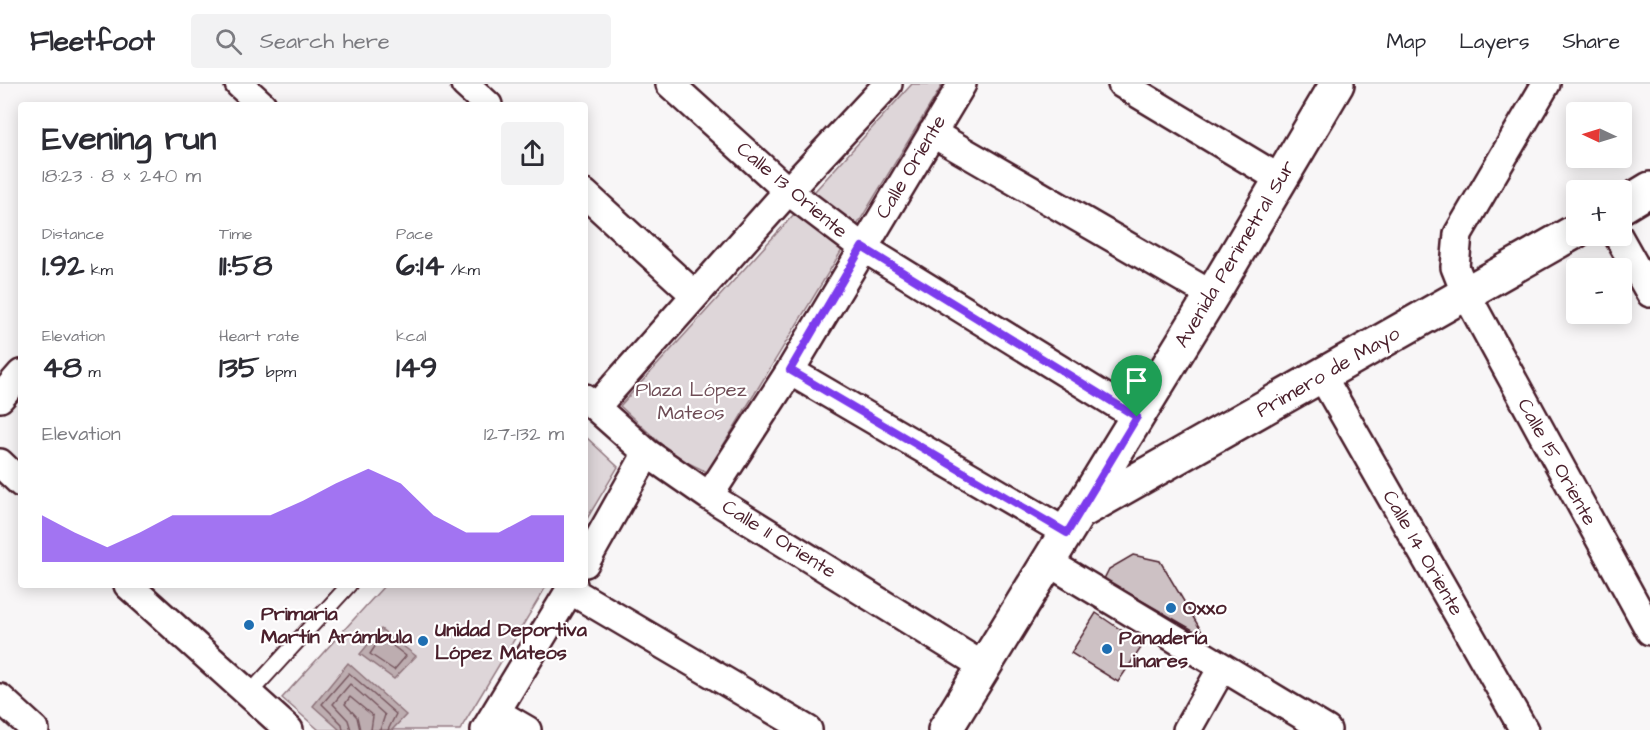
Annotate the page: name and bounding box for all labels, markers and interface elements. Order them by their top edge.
search box [191,14,611,68]
text: Fleetfoot [30,22,155,61]
icon: search [212,25,245,58]
text: Search here [260,26,390,57]
text: Map [1386,27,1426,56]
text: Layers [1459,27,1529,56]
text: Share [1562,27,1620,56]
north arrow [1566,102,1632,168]
map controls [1566,102,1632,324]
street label: Calle Oriente [869,110,953,224]
text: Evening run [42,116,216,162]
button: share [501,122,564,185]
street label: Calle 13 Oriente [730,135,854,245]
street label: Avenida Perimetral Sur [1168,155,1302,353]
text: 18:23 · 8 × 240 m [42,162,201,190]
button: + [1566,180,1632,246]
text: Distance [42,223,104,245]
text: Time [219,223,253,245]
text: Pace [396,223,433,245]
text: 1.92 [42,245,84,287]
text: 11:58 [219,245,272,287]
text: 6:14 [396,245,444,287]
button: − [1566,258,1632,324]
text: km [84,259,113,281]
text: /km [444,259,480,281]
street label: Primero de Mayo [1251,319,1405,425]
text: Elevation [42,325,105,347]
text: Heart rate [219,325,299,347]
text: kcal [396,325,427,347]
text: 48 [42,347,82,389]
text: 135 [219,347,259,389]
text: 149 [396,347,437,389]
pin [1111,355,1162,417]
text: m [82,361,101,383]
text: bpm [259,361,296,383]
icon: arrive [1120,364,1153,397]
park label: Plaza López Mateos [635,376,747,427]
street label: Calle 15 Oriente [1510,393,1604,531]
text: Elevation [42,420,121,448]
text: 127–132 m [484,420,564,448]
street label: Calle 14 Oriente [1376,485,1470,621]
street label: Calle 11 Oriente [717,493,842,585]
place label: Oxxo [1183,594,1227,622]
place label: Primaria Martín Arámbula [261,600,413,651]
marker: Oxxo [1164,601,1178,615]
place label: Unidad Deportiva López Mateos [435,616,588,667]
marker: Primaria Martín Arámbula [242,618,256,632]
place label: Panadería Linares [1119,624,1208,675]
marker: Unidad Deportiva López Mateos [416,634,430,648]
marker: Panadería Linares [1100,642,1114,656]

